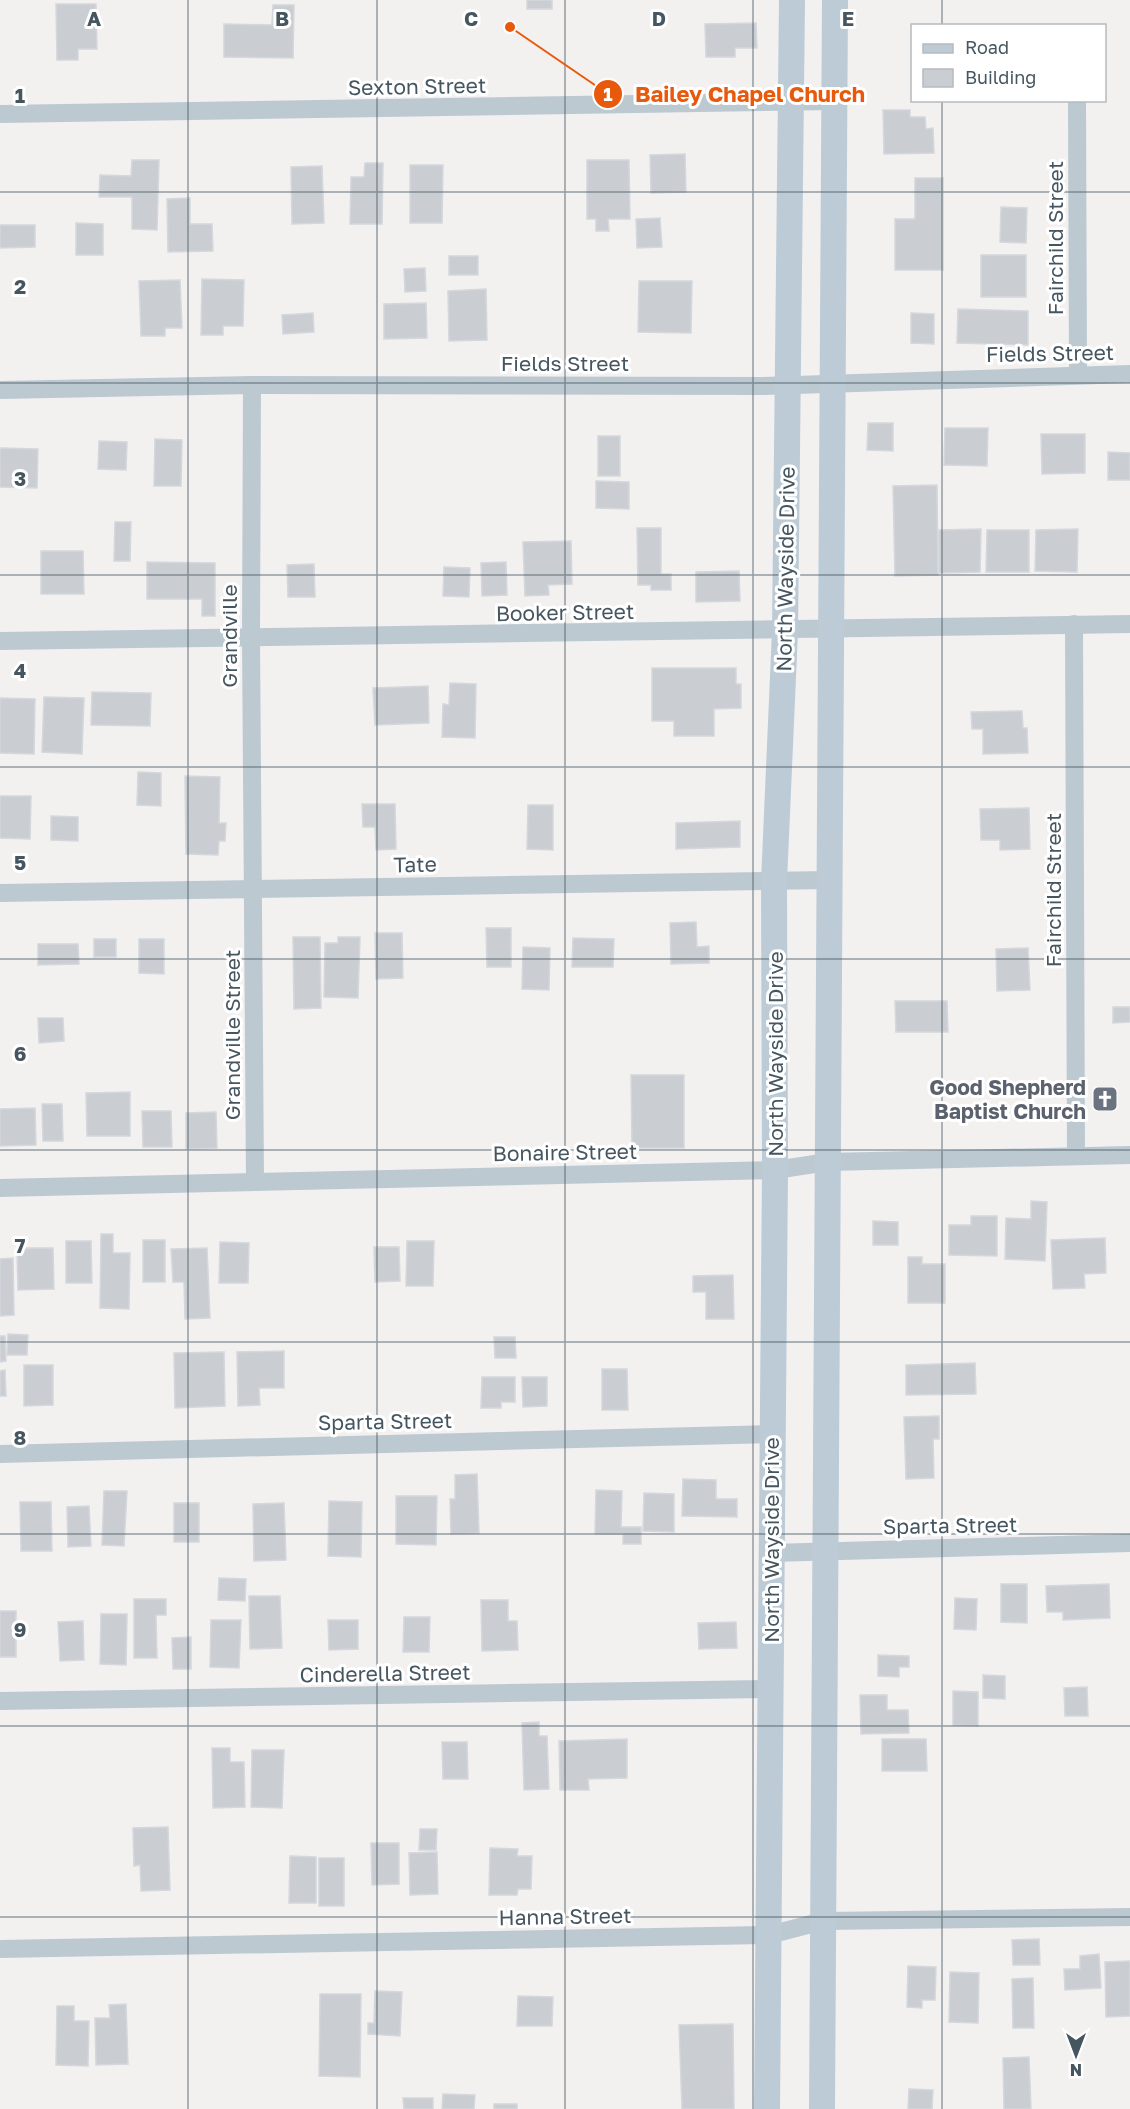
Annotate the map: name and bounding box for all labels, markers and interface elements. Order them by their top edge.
text: A [87,6,101,30]
text: B [275,6,289,30]
text: C [464,6,478,30]
text: D [652,6,666,30]
text: E [842,6,854,30]
legend [911,24,1106,102]
text: Road [965,36,1009,58]
text: Building [965,66,1036,88]
street label: Sexton Street [348,72,486,100]
callout: Bailey Chapel Church [593,74,878,114]
text: Bailey Chapel Church [635,80,865,107]
text: 1 [15,83,25,107]
text: 1 [603,83,613,105]
street label: Fairchild Street [1042,161,1068,315]
text: 2 [14,274,26,298]
street label: Fields Street [986,339,1114,367]
street label: Fields Street [501,350,629,376]
text: 3 [14,466,26,490]
street label: North Wayside Drive [770,466,800,672]
street label: Grandville [216,584,242,688]
street label: Booker Street [496,598,634,626]
text: 4 [14,658,26,682]
street label: Fairchild Street [1040,813,1066,967]
text: 5 [14,850,26,874]
street label: Tate [393,851,437,877]
street label: Grandville Street [219,950,245,1120]
street label: North Wayside Drive [762,951,788,1157]
text: 6 [14,1041,26,1065]
place label: Good Shepherd Baptist Church [929,1074,1086,1124]
church icon: Good Shepherd Baptist Church [1090,1084,1120,1114]
street label: Bonaire Street [492,1138,638,1166]
text: 7 [15,1233,26,1257]
street label: Sparta Street [318,1407,452,1435]
text: 8 [14,1425,26,1449]
street label: North Wayside Drive [758,1437,784,1643]
street label: Sparta Street [883,1511,1017,1539]
text: 9 [14,1617,26,1641]
street label: Cinderella Street [299,1659,471,1687]
street label: Hanna Street [498,1902,632,1930]
north arrow [1046,2025,1106,2085]
text: N [1070,2060,1082,2080]

